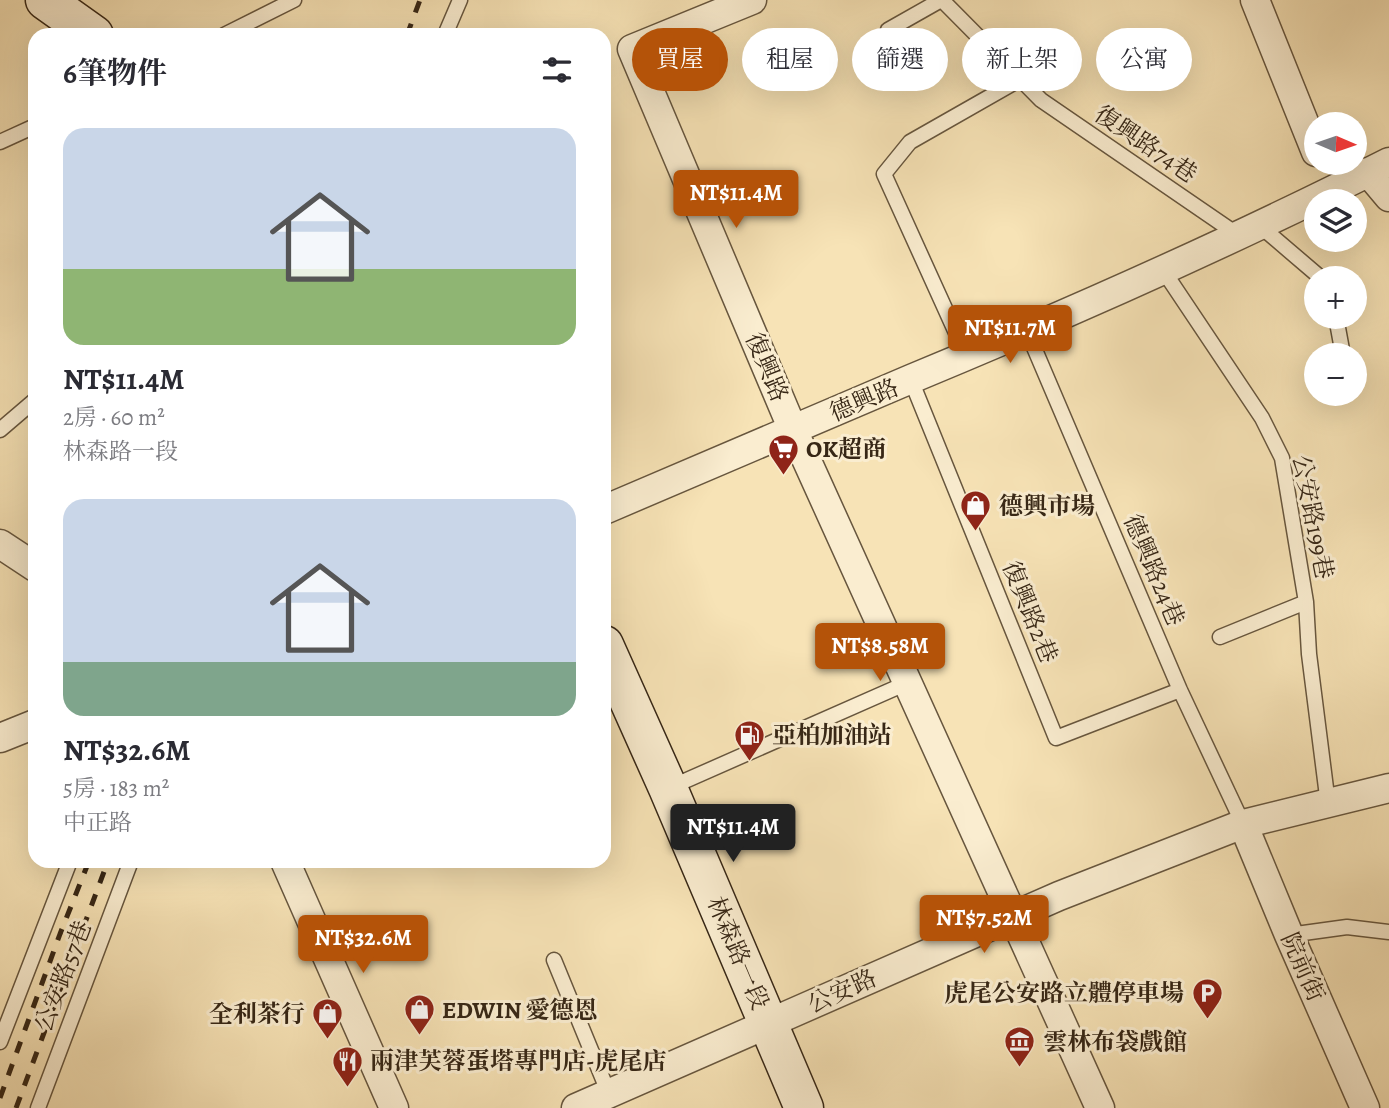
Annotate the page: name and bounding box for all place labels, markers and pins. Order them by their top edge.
pin: NT$11.4M [664,170,808,230]
pin: NT$11.7M [938,306,1082,365]
supermarket icon: OK超商 [766,432,800,476]
place label: OK超商 [806,433,886,465]
shop icon: 德興市場 [959,489,993,533]
place label: 德興市場 [999,490,1095,522]
pin: NT$8.58M [808,624,952,683]
fuel station icon: 亞柏加油站 [732,718,766,762]
place label: 亞柏加油站 [772,719,892,751]
pin: NT$11.4M [661,804,805,864]
pin: NT$7.52M [912,895,1056,955]
pin: NT$32.6M [291,916,435,975]
parking icon: 虎尾公安路立體停車場 [1190,976,1224,1020]
place label: 虎尾公安路立體停車場 [944,977,1184,1009]
shop icon: EDWIN 愛德恩 [402,993,436,1037]
place label: EDWIN 愛德恩 [442,994,598,1026]
shop icon: 全利茶行 [311,997,345,1041]
place label: 全利茶行 [209,998,305,1030]
museum icon: 雲林布袋戲館 [1003,1025,1037,1069]
place label: 雲林布袋戲館 [1043,1026,1187,1058]
restaurant icon: 兩津芙蓉蛋塔專門店-虎尾店 [330,1044,364,1088]
place label: 兩津芙蓉蛋塔專門店-虎尾店 [370,1045,667,1077]

